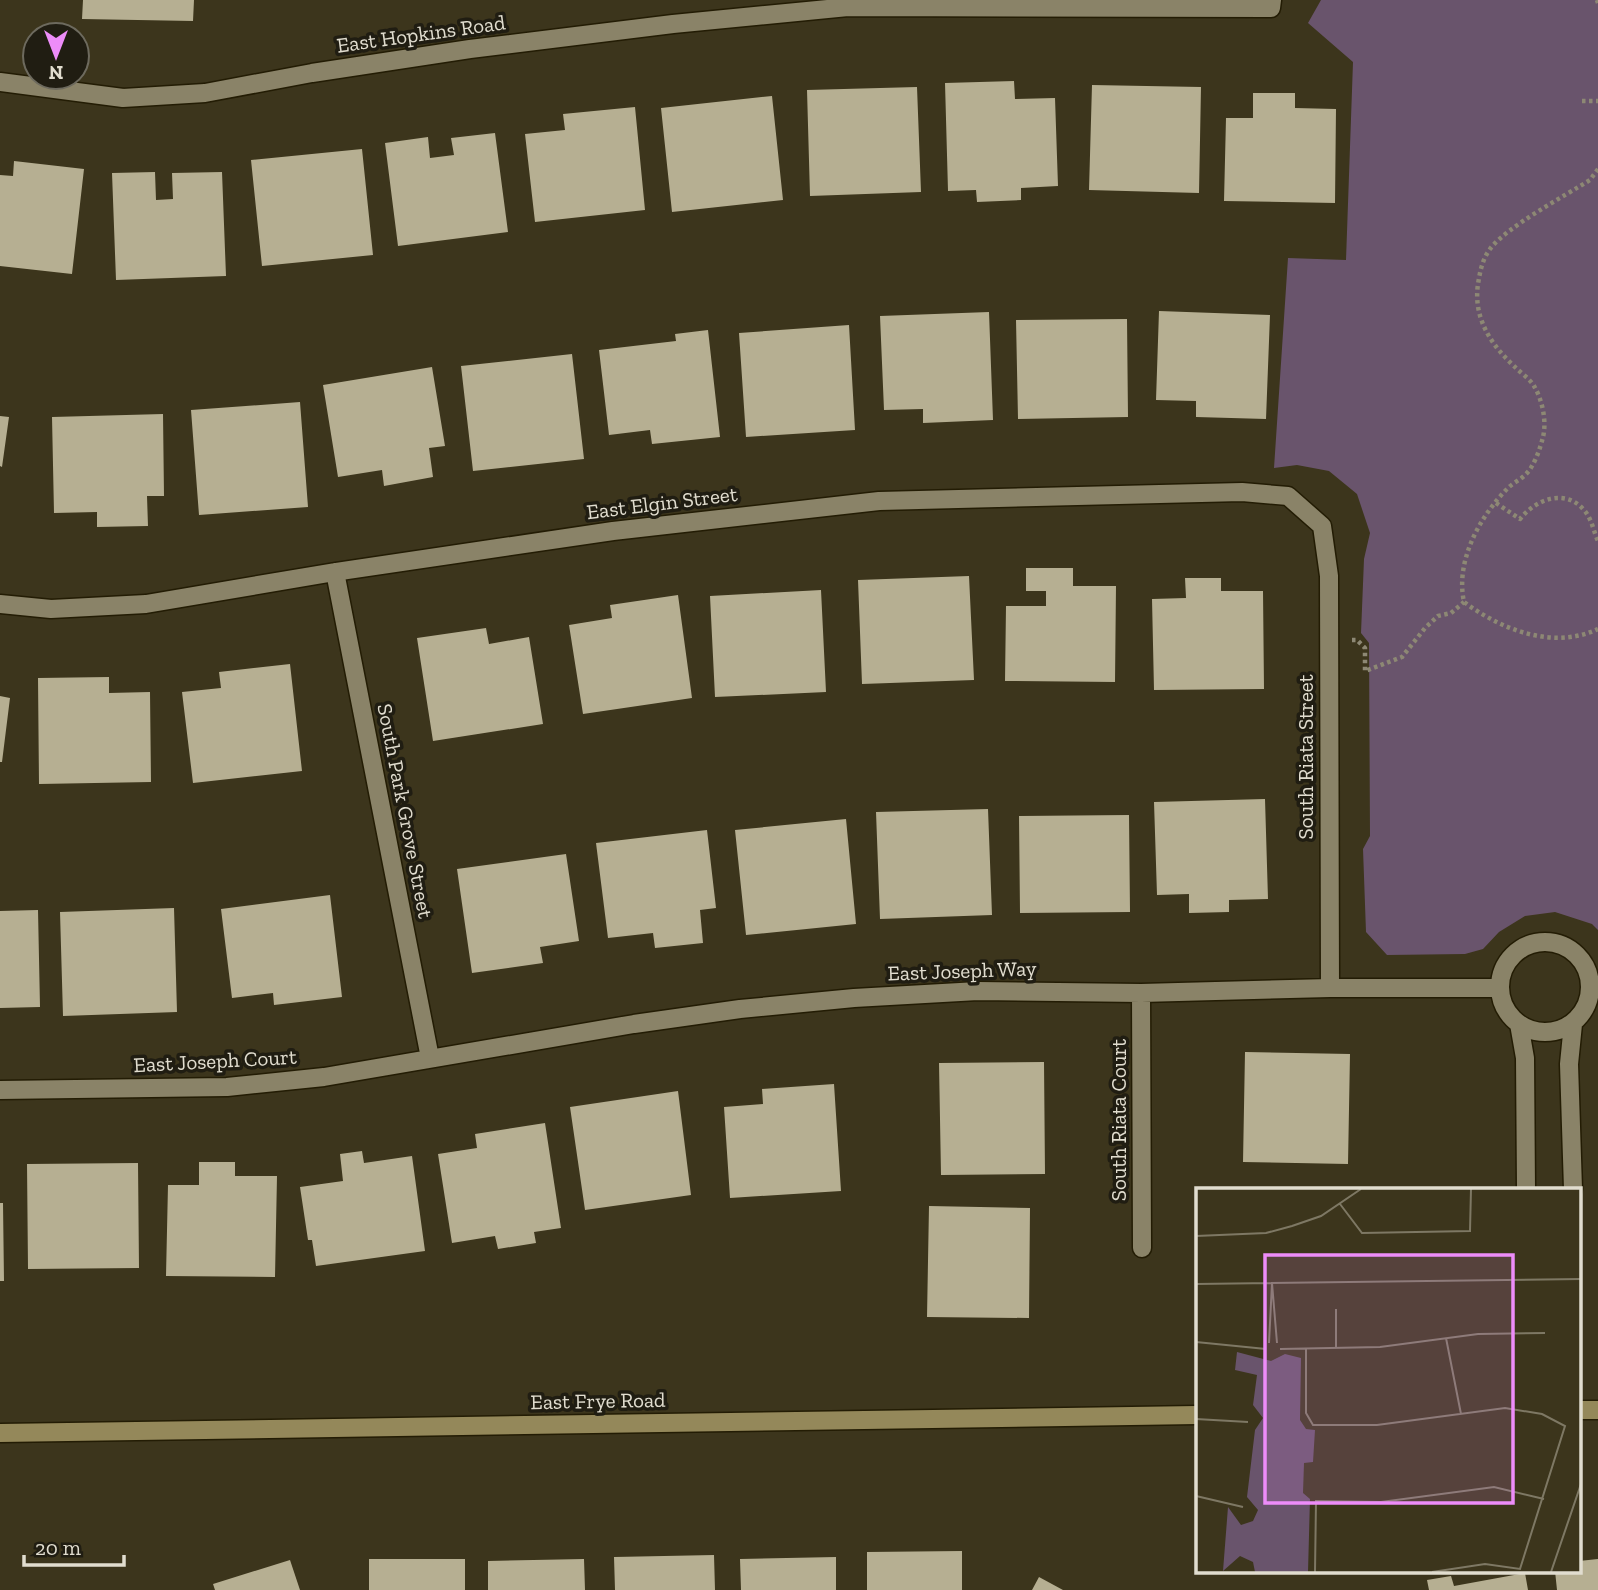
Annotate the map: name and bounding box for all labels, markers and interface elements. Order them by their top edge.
street label: East Hopkins Road [335,9,507,58]
north arrow [21,21,91,91]
text: N [49,61,63,84]
street label: East Elgin Street [585,481,739,524]
street label: South Riata Street [1293,674,1318,839]
street label: South Park Grove Street [372,701,439,921]
street label: East Joseph Way [887,955,1037,986]
street label: South Riata Court [1106,1039,1131,1201]
street label: East Joseph Court [133,1044,297,1077]
inset map [1196,1188,1580,1572]
street label: East Frye Road [530,1387,666,1414]
scale bar [24,1524,124,1568]
text: 20 m [35,1535,81,1560]

